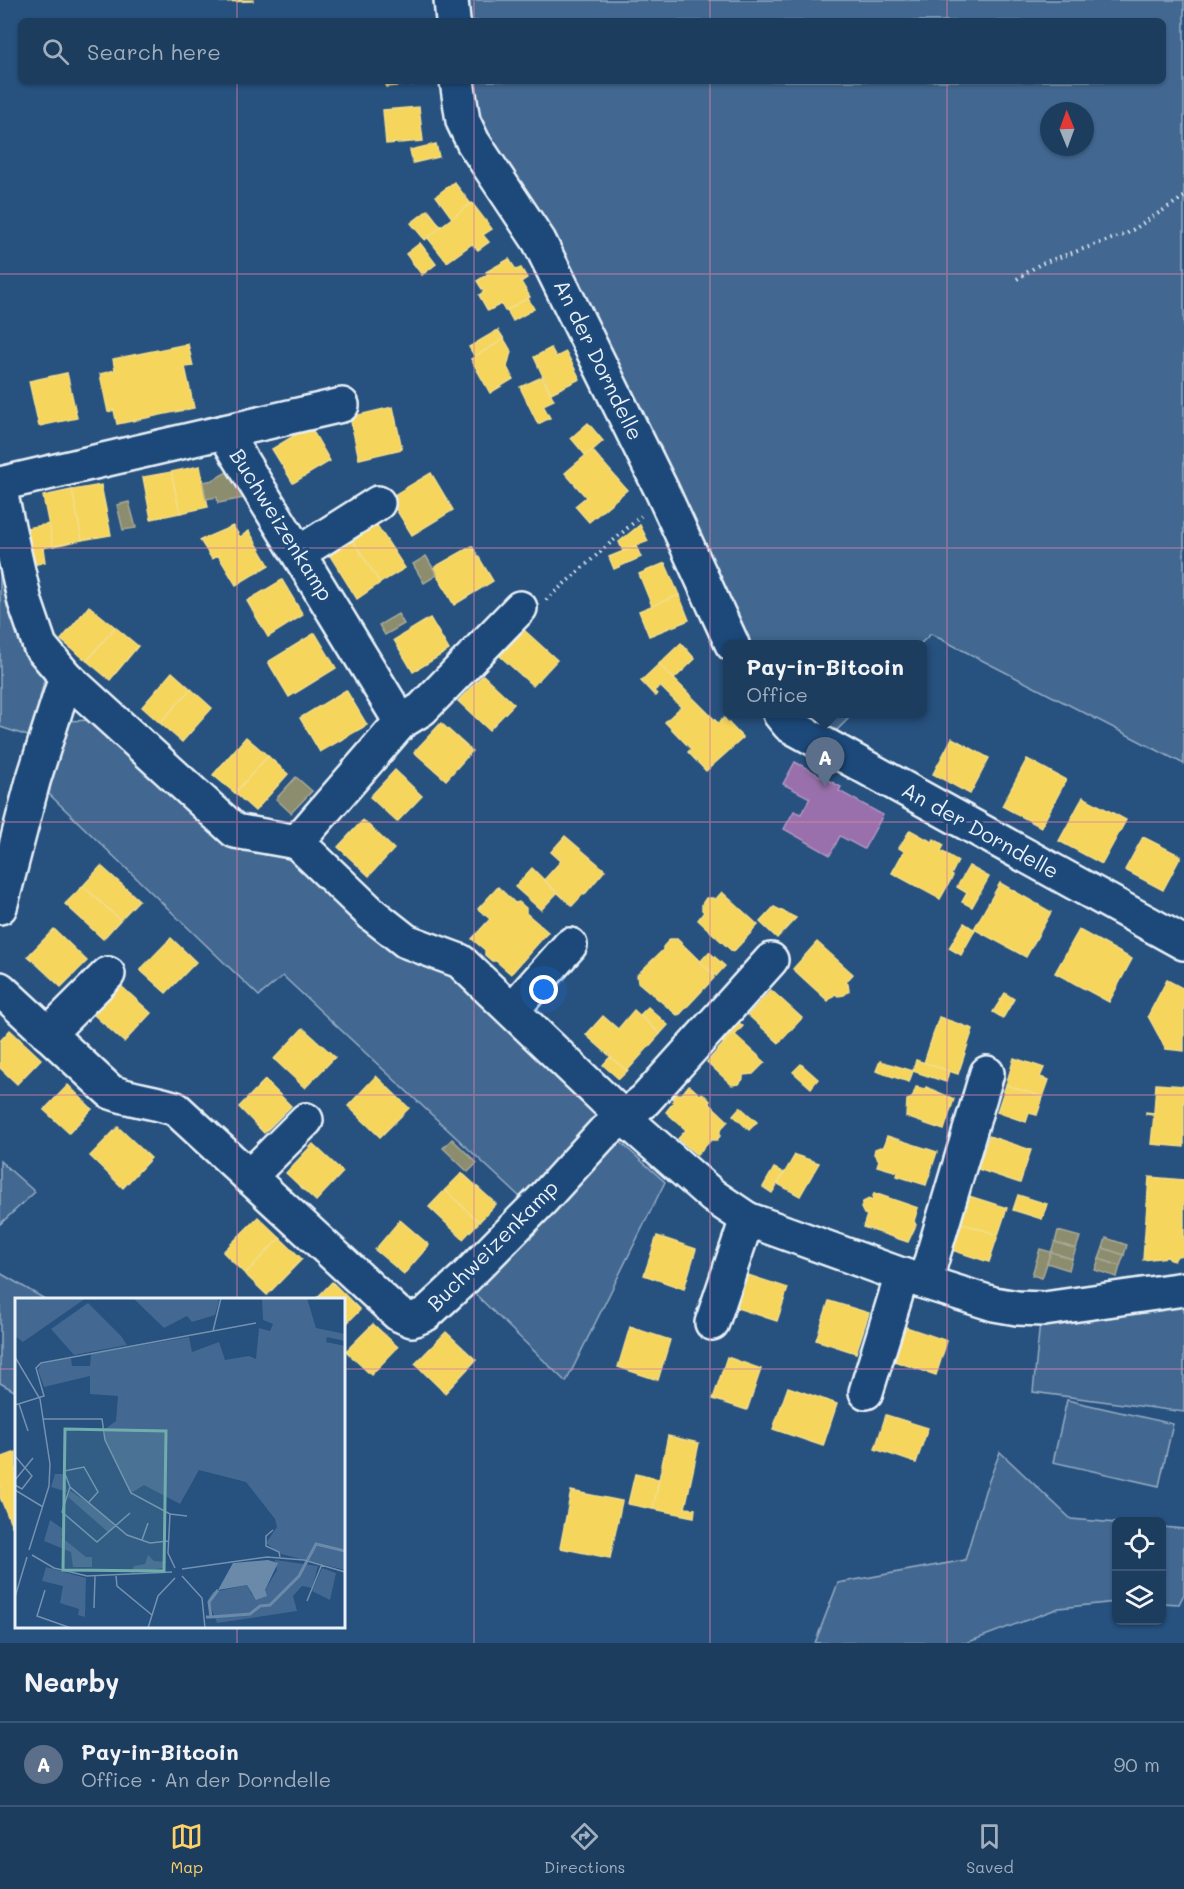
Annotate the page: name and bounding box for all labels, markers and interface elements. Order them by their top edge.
search box [18,18,1166,84]
icon: search [39,35,72,68]
text: Search here [87,37,221,66]
north arrow [1040,102,1094,156]
street label: An der Dorndelle [549,275,650,444]
street label: Buchweizenkamp [225,443,340,605]
popup [723,640,927,718]
text: Pay-in-Bitcoin [746,652,904,681]
text: Office [746,681,808,707]
pin: A [806,738,844,787]
street label: An der Dorndelle [897,775,1064,884]
your location [529,975,558,1004]
street label: Buchweizenkamp [421,1174,563,1316]
inset map [15,1298,345,1628]
map controls [1112,1517,1166,1625]
button: locate [1112,1517,1166,1571]
button: layers [1112,1571,1166,1625]
text: Nearby [24,1665,119,1699]
text: Pay-in-Bitcoin [81,1737,239,1766]
text: A [37,1751,50,1777]
text: 90 m [1114,1751,1160,1777]
text: Office · An der Dorndelle [81,1766,331,1792]
tab: Map [170,1820,203,1877]
tab: Directions [544,1820,625,1877]
tab: Saved [966,1820,1014,1877]

